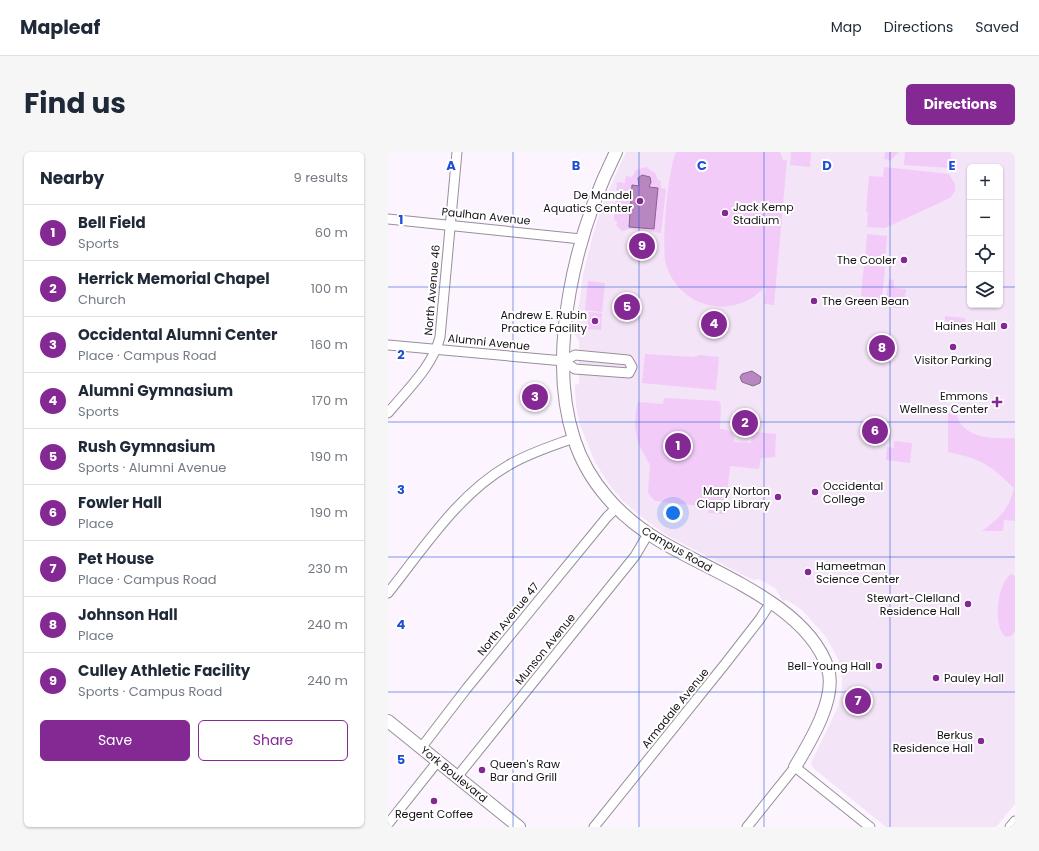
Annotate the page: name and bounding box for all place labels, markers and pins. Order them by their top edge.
place label: De Mandel Aquatics Center [543,187,632,216]
marker: De Mandel Aquatics Center [635,196,645,206]
place label: Jack Kemp Stadium [733,199,794,228]
marker: Jack Kemp Stadium [720,208,730,218]
pin: 9 [629,231,655,261]
place label: The Cooler [837,252,896,268]
marker: The Cooler [899,255,909,265]
pin: 5 [614,292,640,322]
place label: The Green Bean [822,293,909,309]
marker: The Green Bean [809,296,819,306]
place label: Andrew E. Rubin Practice Facility [500,307,588,336]
pin: 4 [701,309,727,339]
marker: Andrew E. Rubin Practice Facility [590,316,600,326]
place label: Haines Hall [935,318,996,334]
marker: Haines Hall [999,321,1009,331]
pin: 8 [869,333,895,363]
marker: Visitor Parking [948,342,958,352]
place label: Visitor Parking [914,352,992,368]
pin: 3 [522,382,548,412]
place label: Emmons Wellness Center [899,388,988,417]
marker: Emmons Wellness Center [991,396,1003,408]
pin: 2 [732,408,758,438]
pin: 6 [862,416,888,446]
pin: 1 [665,431,691,461]
place label: Occidental College [823,478,883,507]
place label: Mary Norton Clapp Library [697,483,771,512]
marker: Occidental College [810,487,820,497]
marker: Mary Norton Clapp Library [773,492,783,502]
place label: Hameetman Science Center [816,558,899,587]
marker: Hameetman Science Center [803,567,813,577]
place label: Stewart-Clelland Residence Hall [867,590,960,619]
marker: Stewart-Clelland Residence Hall [963,599,973,609]
place label: Bell-Young Hall [788,658,871,674]
marker: Bell-Young Hall [874,661,884,671]
place label: Pauley Hall [944,670,1004,686]
marker: Pauley Hall [931,673,941,683]
pin: 7 [845,686,871,716]
place label: Berkus Residence Hall [893,727,973,756]
marker: Berkus Residence Hall [976,736,986,746]
place label: Queen's Raw Bar and Grill [490,756,560,785]
marker: Queen's Raw Bar and Grill [477,765,487,775]
marker: Regent Coffee [429,796,439,806]
place label: Regent Coffee [395,806,473,822]

